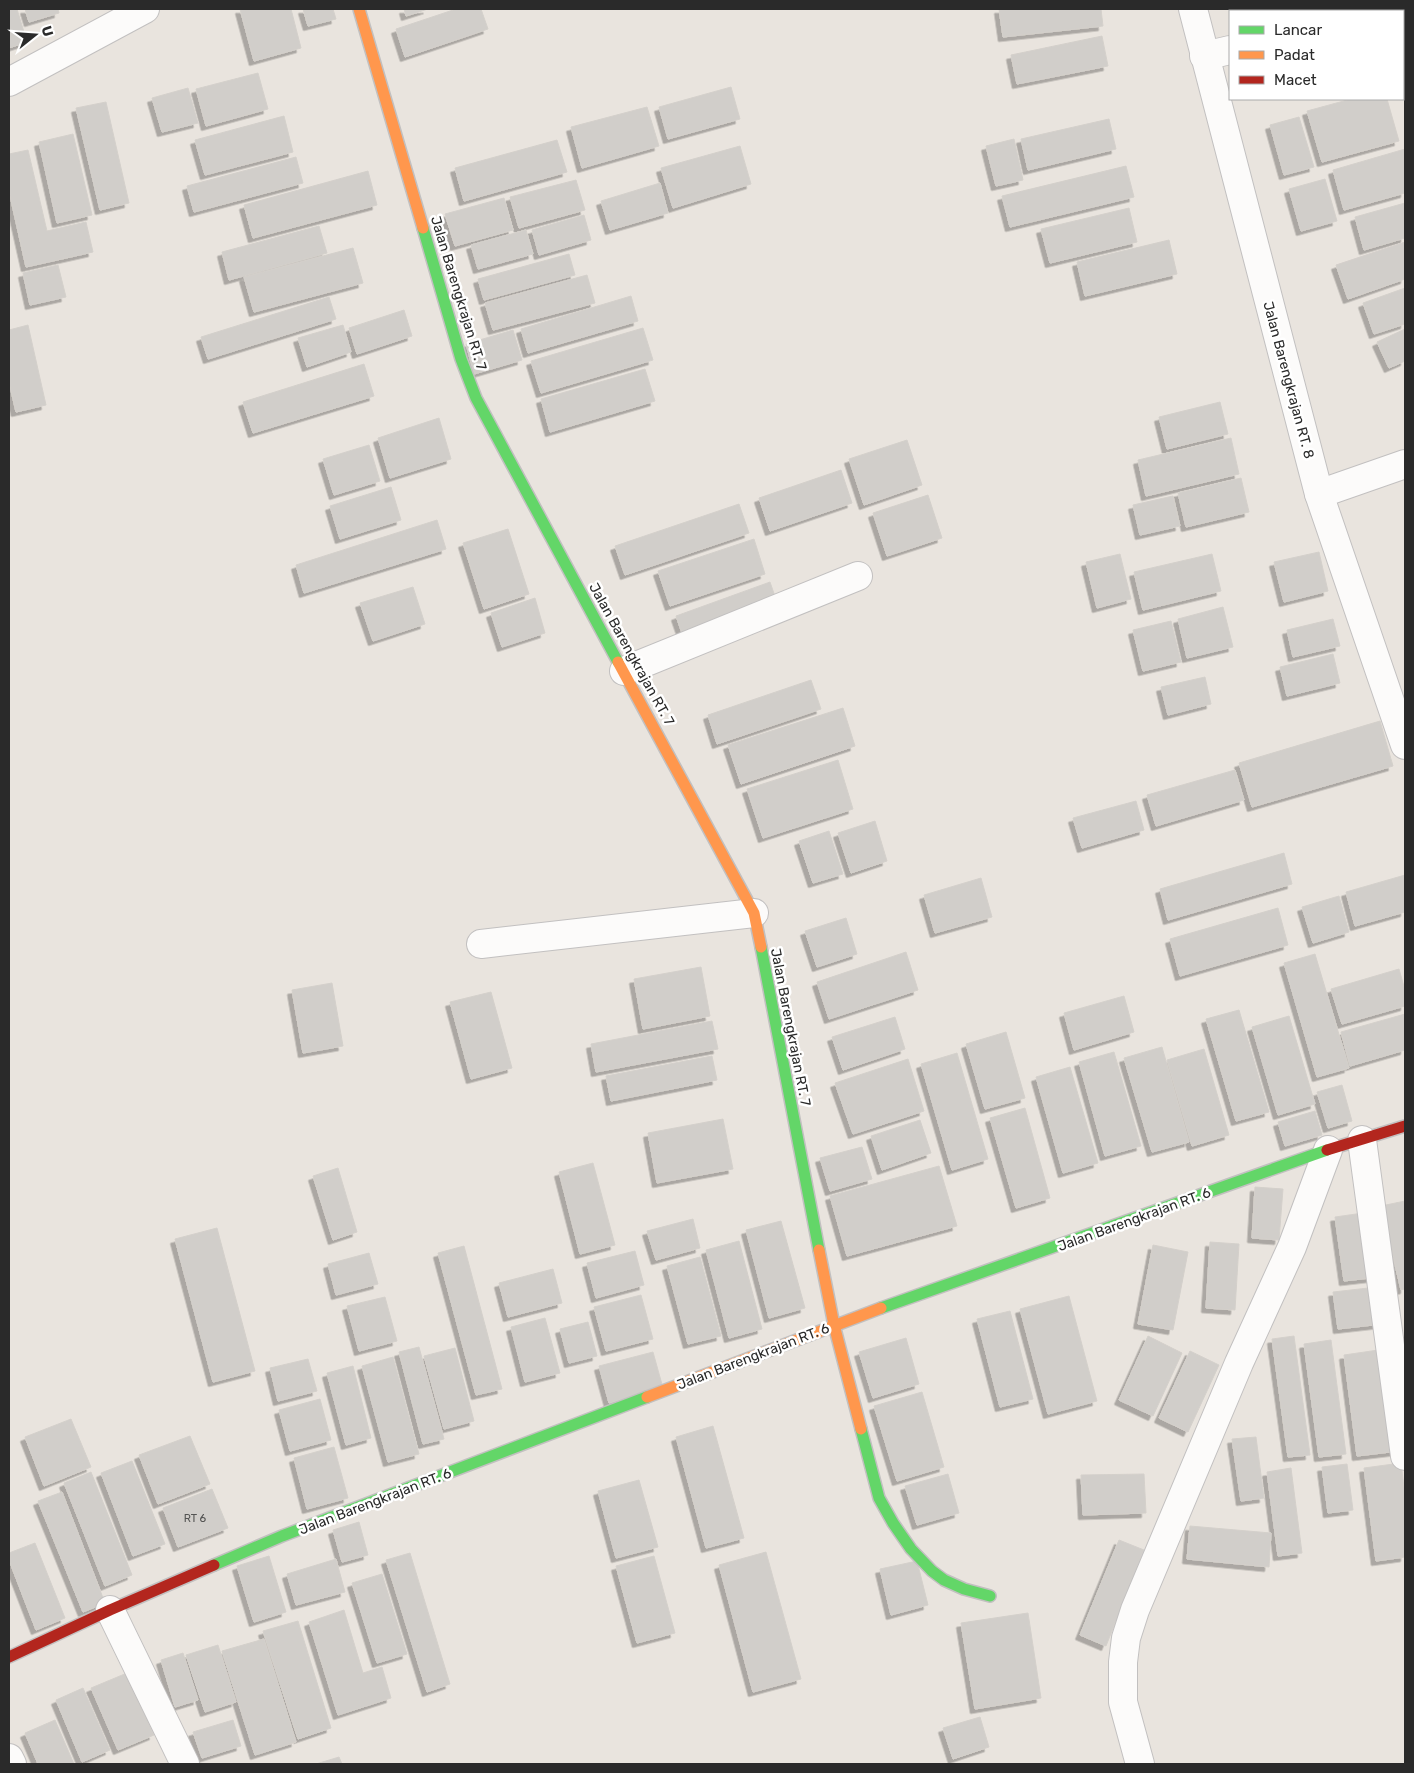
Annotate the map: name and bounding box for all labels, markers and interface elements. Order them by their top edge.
north arrow [10,10,60,60]
legend [1229,10,1404,100]
text: Lancar [1274,21,1322,39]
text: U [37,24,57,39]
text: Padat [1274,46,1315,64]
text: Macet [1274,71,1317,89]
street label: Jalan Barengkrajan RT. 7 [427,214,490,372]
street label: Jalan Barengkrajan RT. 8 [1259,300,1318,461]
street label: Jalan Barengkrajan RT. 7 [585,580,678,729]
street label: Jalan Barengkrajan RT. 7 [767,947,814,1107]
street label: Jalan Barengkrajan RT. 6 [1055,1184,1213,1255]
street label: Jalan Barengkrajan RT. 6 [675,1320,832,1393]
street label: Jalan Barengkrajan RT. 6 [297,1465,454,1538]
house number: RT 6 [184,1512,207,1525]

